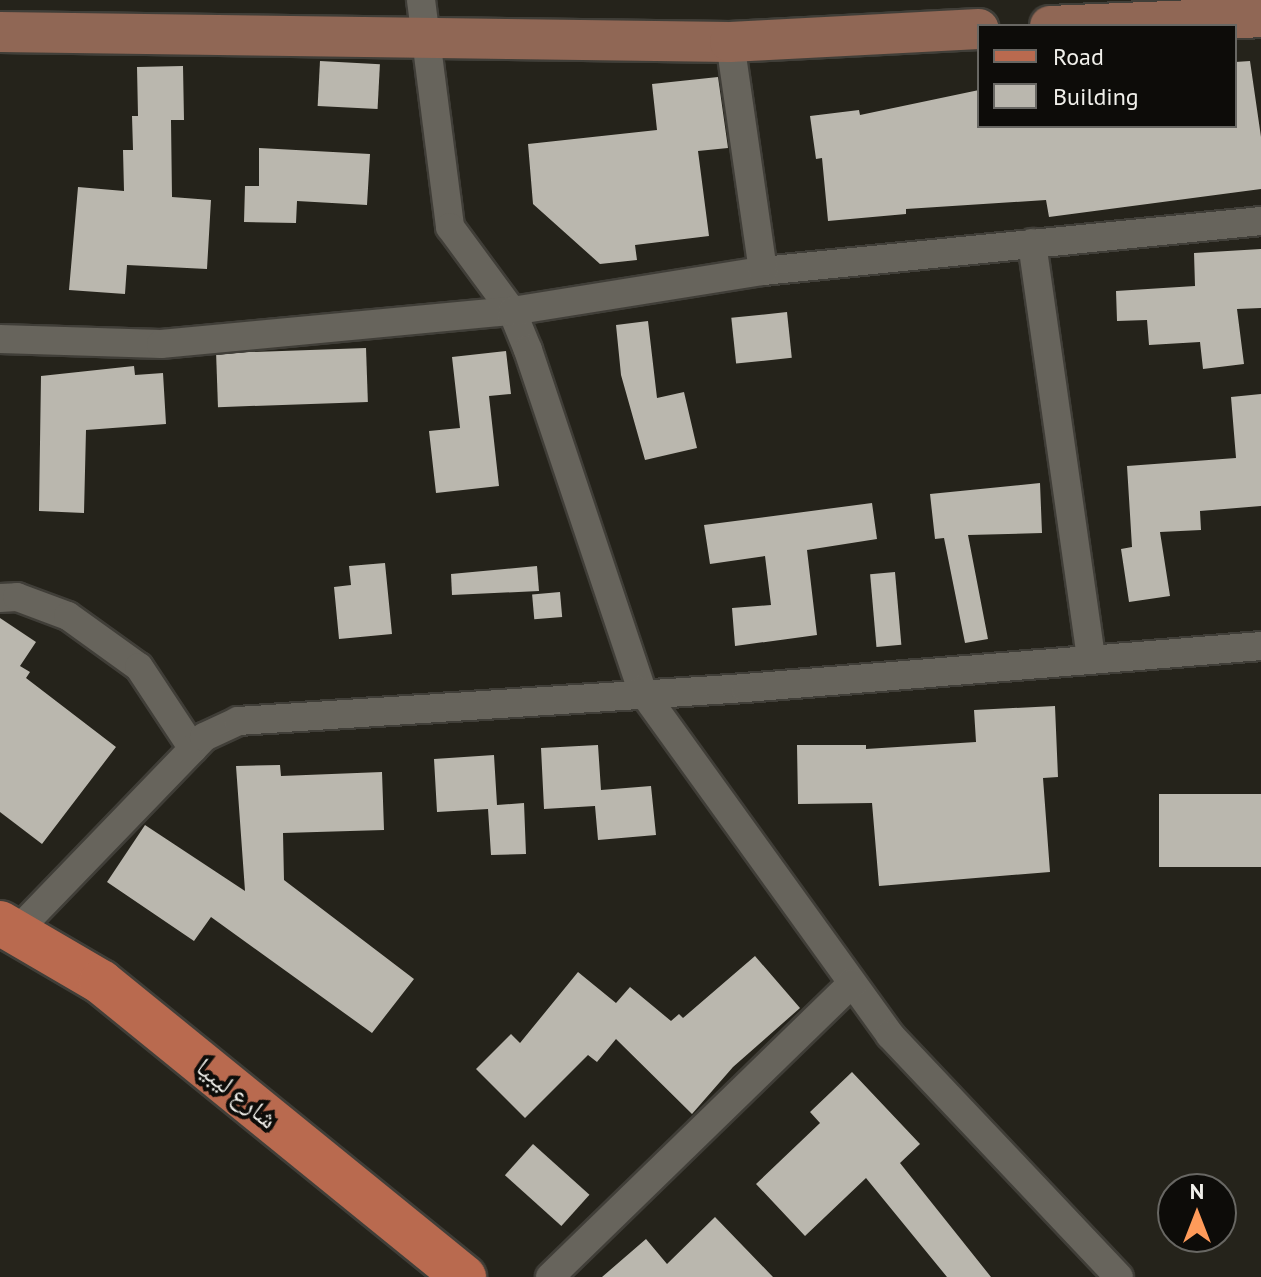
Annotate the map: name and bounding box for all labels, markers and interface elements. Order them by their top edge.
legend [977,24,1237,128]
text: Road [1053,41,1104,72]
text: Building [1053,81,1139,112]
street label: شارع ليبيا [190,1051,284,1135]
north arrow [1157,1173,1237,1253]
text: N [1190,1177,1204,1205]

